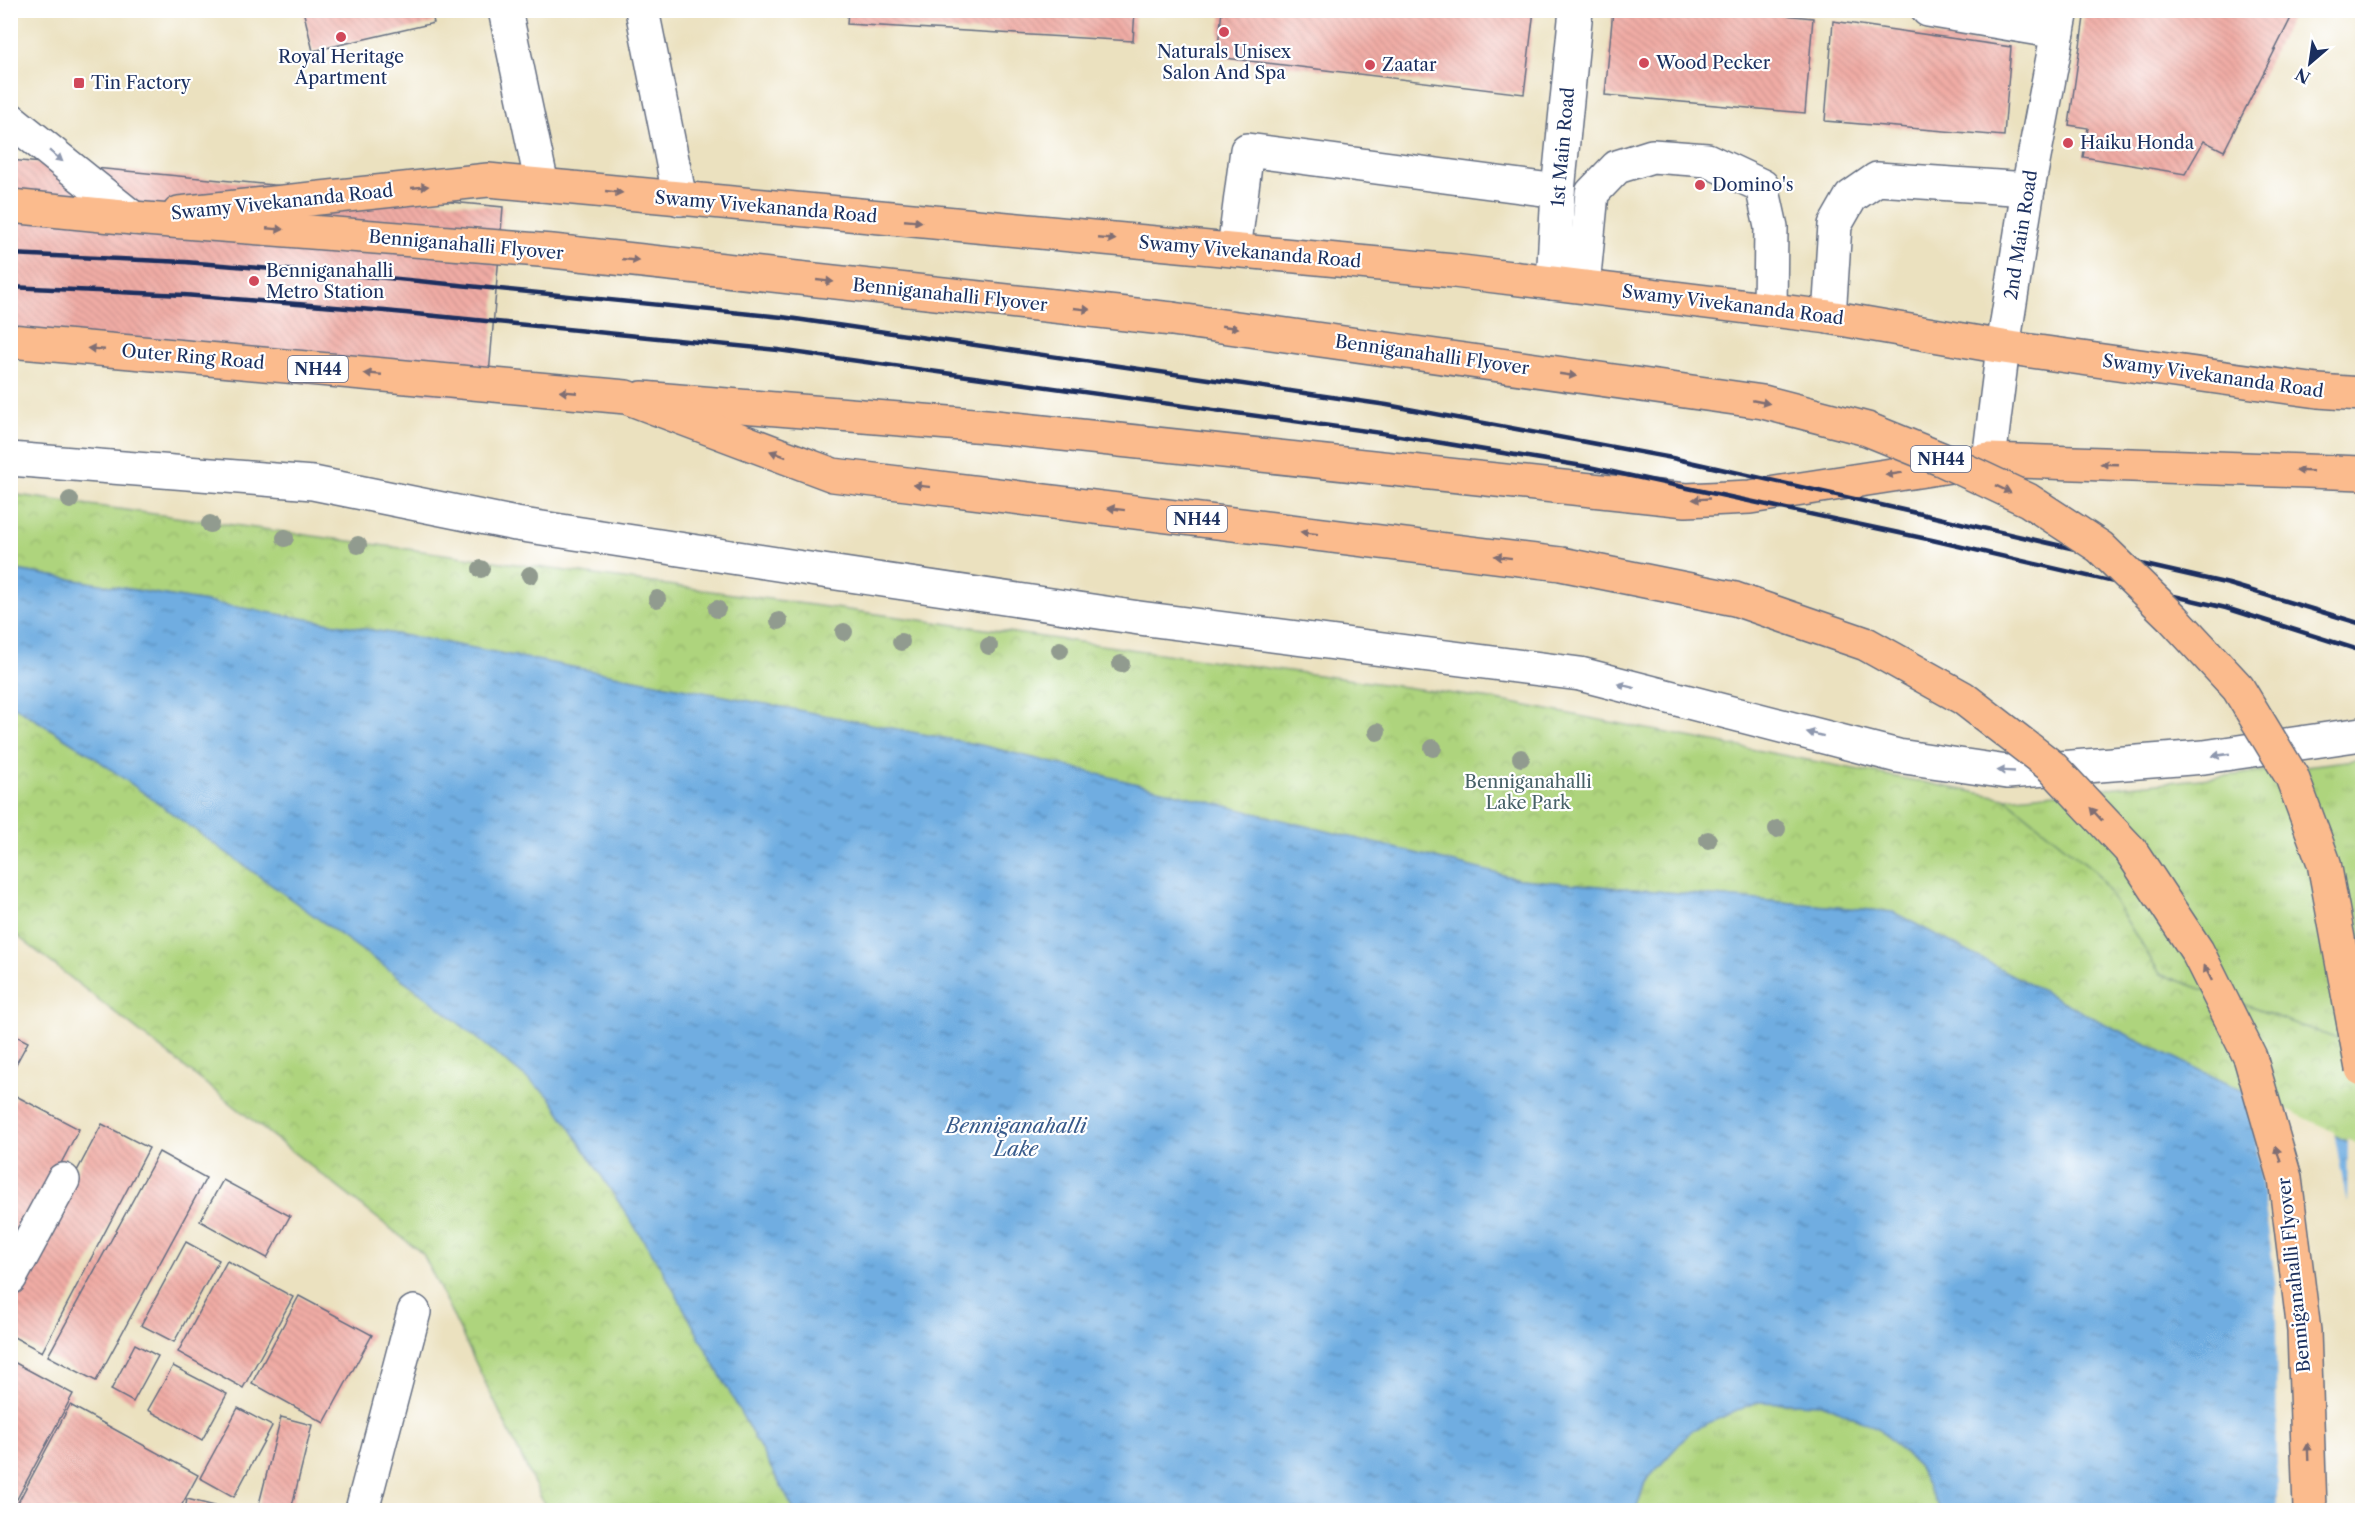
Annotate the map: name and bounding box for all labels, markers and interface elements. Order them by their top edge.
marker: Naturals Unisex Salon And Spa [1217,25,1231,39]
marker: Royal Heritage Apartment [334,30,348,44]
north arrow [2280,33,2340,93]
place label: Naturals Unisex Salon And Spa [1157,41,1292,84]
place label: Royal Heritage Apartment [278,46,404,89]
place label: Wood Pecker [1655,52,1771,74]
place label: Zaatar [1382,54,1437,76]
marker: Wood Pecker [1637,56,1651,70]
marker: Zaatar [1363,58,1377,72]
text: N [2292,64,2314,88]
place label: Tin Factory [91,72,192,94]
marker: Tin Factory [72,76,86,90]
street label: 1st Main Road [1547,86,1579,208]
place label: Haiku Honda [2080,132,2195,154]
marker: Haiku Honda [2061,136,2075,150]
one-way arrow [48,149,63,162]
street label: 2nd Main Road [2000,169,2042,301]
place label: Domino's [1712,174,1793,196]
marker: Domino's [1693,178,1707,192]
street label: Swamy Vivekananda Road [170,179,394,225]
one-way arrow [411,182,430,192]
street label: Swamy Vivekananda Road [654,186,878,228]
one-way arrow [605,187,624,197]
one-way arrow [904,216,923,226]
one-way arrow [265,225,284,234]
street label: Benniganahalli Flyover [367,226,565,265]
street label: Swamy Vivekananda Road [1138,231,1362,273]
one-way arrow [1098,234,1117,244]
one-way arrow [622,255,641,265]
place label: Benniganahalli Metro Station [266,260,394,303]
marker: Benniganahalli Metro Station [247,274,261,288]
street label: Benniganahalli Flyover [851,274,1049,316]
one-way arrow [816,276,835,286]
street label: Swamy Vivekananda Road [1621,280,1845,330]
one-way arrow [1072,304,1091,314]
one-way arrow [1220,323,1239,332]
street label: Benniganahalli Flyover [1333,330,1531,380]
street label: Outer Ring Road [121,340,265,374]
one-way arrow [86,344,105,353]
street label: Swamy Vivekananda Road [2101,350,2325,402]
road number: NH44 [288,356,348,382]
one-way arrow [364,369,383,379]
one-way arrow [1559,370,1578,379]
one-way arrow [558,387,577,397]
one-way arrow [1752,398,1771,407]
road number: NH44 [1911,446,1971,472]
one-way arrow [769,449,787,458]
one-way arrow [2100,460,2119,469]
one-way arrow [2295,467,2314,476]
one-way arrow [1885,470,1904,479]
one-way arrow [913,481,932,490]
one-way arrow [1995,484,2012,493]
one-way arrow [1692,495,1711,504]
one-way arrow [1106,505,1125,514]
road number: NH44 [1167,506,1227,532]
one-way arrow [1300,529,1319,538]
one-way arrow [1493,552,1512,562]
one-way arrow [1617,680,1635,690]
one-way arrow [1806,729,1824,738]
one-way arrow [2212,750,2231,759]
one-way arrow [1997,766,2016,775]
park label: Benniganahalli Lake Park [1464,771,1592,814]
one-way arrow [2090,808,2104,822]
one-way arrow [2203,965,2212,982]
water label: Benniganahalli Lake [944,1114,1088,1161]
one-way arrow [2273,1145,2282,1163]
street label: Benniganahalli Flyover [2273,1176,2315,1374]
one-way arrow [2304,1443,2313,1462]

